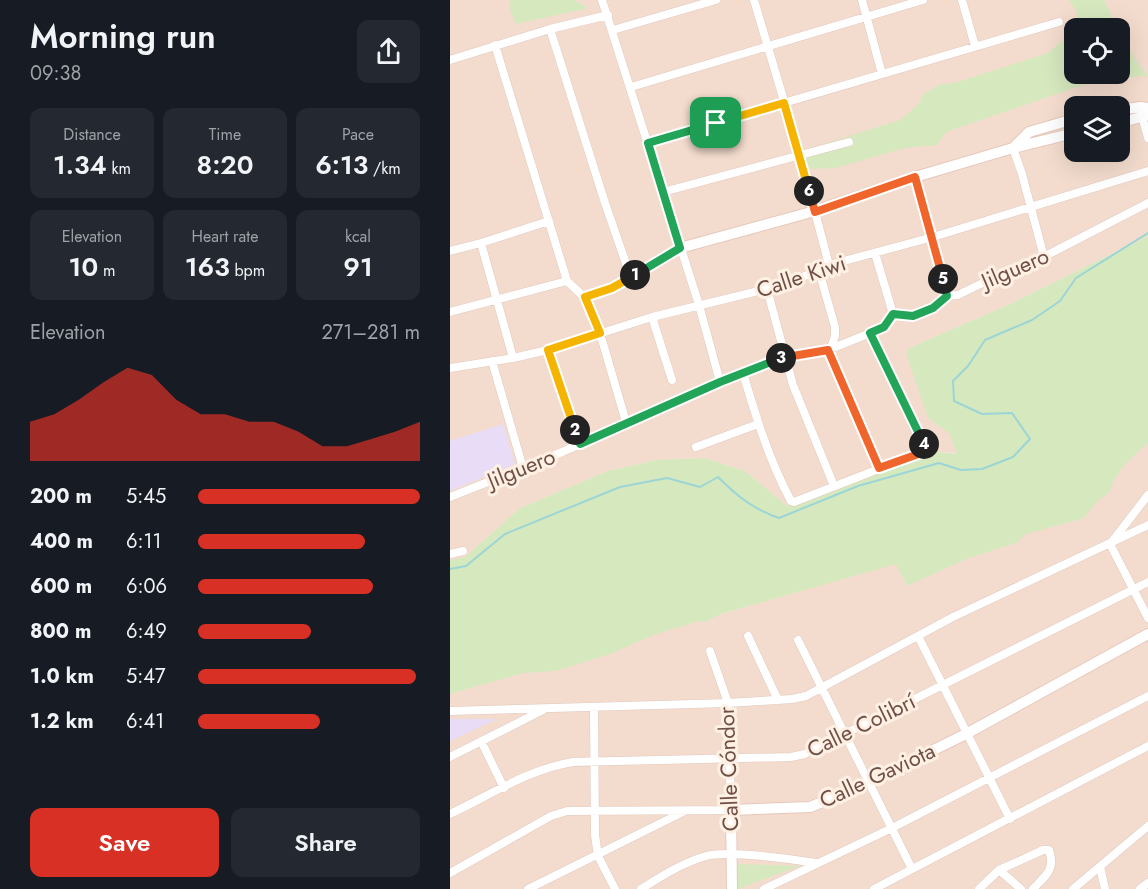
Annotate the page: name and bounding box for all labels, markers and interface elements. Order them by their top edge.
text: Morning run [30,13,216,60]
map controls [1064,18,1130,162]
button: locate [1064,18,1130,84]
button: share [357,20,420,83]
text: 09:38 [30,59,81,88]
button: layers [1064,96,1130,162]
pin [690,97,741,148]
icon: arrive [699,106,732,139]
text: Distance [63,123,121,146]
text: Time [209,123,241,146]
text: Pace [342,123,374,146]
text: 1.34 [53,146,107,184]
text: 8:20 [197,146,253,184]
text: 6:13 [315,146,368,184]
text: km [107,157,131,180]
text: /km [368,157,401,180]
pin: 6 [794,176,824,206]
text: 6 [804,179,814,202]
text: Elevation [62,225,122,248]
text: Heart rate [192,225,258,248]
text: kcal [345,225,371,248]
street label: Jilguero [973,239,1054,298]
street label: Calle Kiwi [752,246,850,306]
text: 10 [69,248,98,286]
text: 163 [185,248,230,286]
text: 91 [343,248,373,286]
text: m [98,259,115,282]
text: bpm [230,259,265,282]
pin: 1 [620,260,650,290]
text: 1 [631,263,639,286]
pin: 5 [928,264,958,294]
text: 5 [938,267,948,290]
text: Elevation [30,318,105,347]
text: 271–281 m [321,318,420,347]
pin: 3 [766,343,796,373]
text: 3 [776,346,786,369]
pin: 2 [560,415,590,445]
text: 2 [570,418,580,441]
pin: 4 [909,429,939,459]
text: 4 [918,432,930,455]
street label: Jilguero [479,440,560,497]
text: 200 m [30,482,92,511]
text: 5:45 [126,482,166,511]
text: 400 m [30,527,93,556]
text: 6:11 [126,527,162,556]
text: 600 m [30,572,92,601]
text: 6:06 [126,572,167,601]
text: 800 m [30,617,91,646]
text: 6:49 [126,617,167,646]
text: 1.0 km [30,662,94,691]
text: 5:47 [126,662,165,691]
street label: Calle Colibrí [801,684,922,765]
street label: Calle Cóndor [710,706,746,832]
text: 1.2 km [30,707,94,736]
text: 6:41 [126,707,164,736]
street label: Calle Gaviota [814,734,940,816]
button: Save [30,808,219,877]
button: Share [231,808,420,877]

